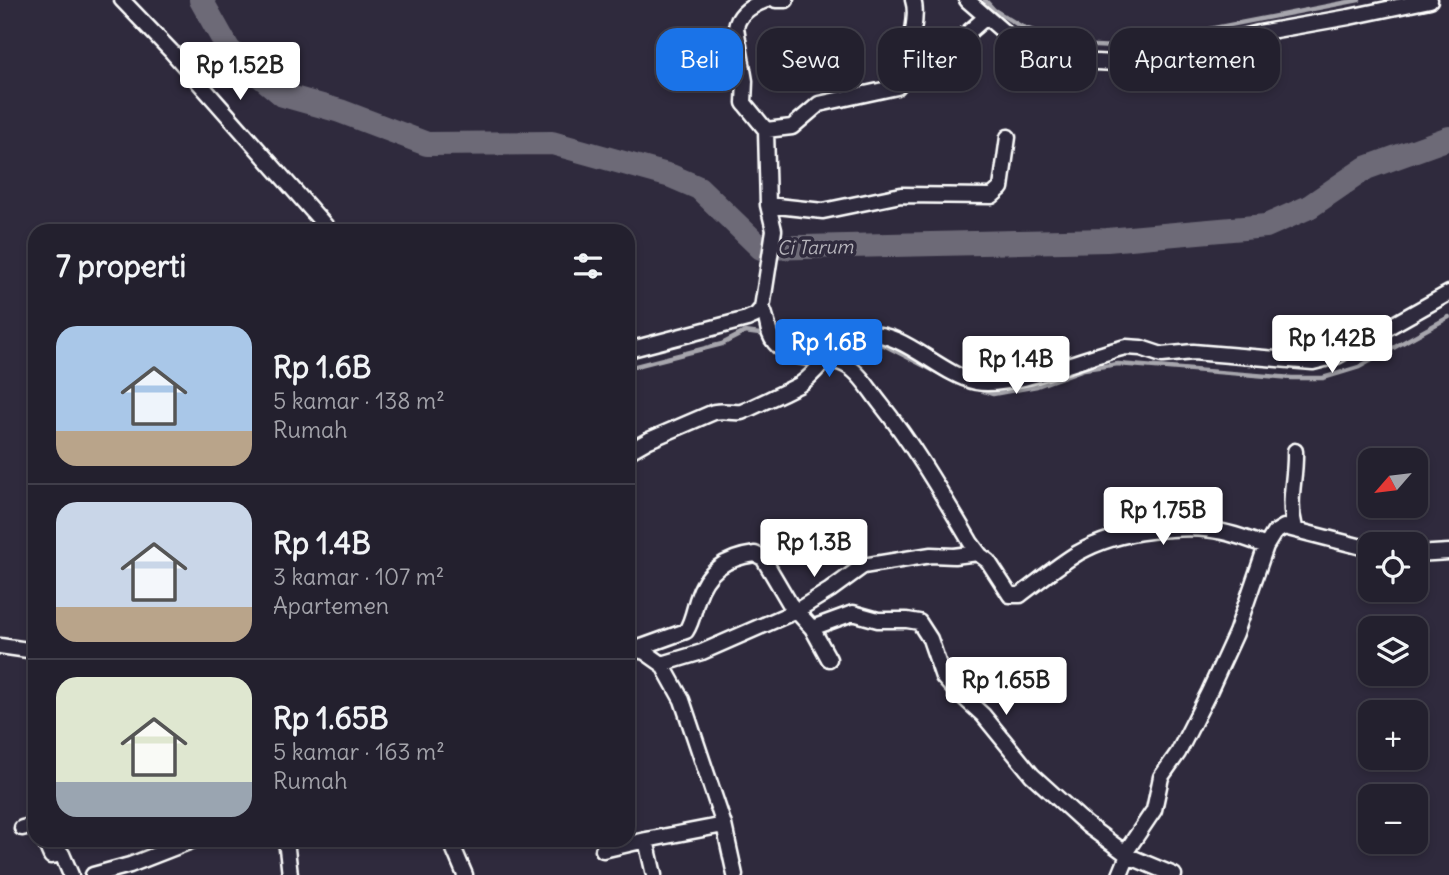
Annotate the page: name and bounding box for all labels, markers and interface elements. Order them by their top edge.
chip: Beli [656,28,743,91]
chip: Sewa [757,28,864,91]
chip: Filter [878,28,981,91]
chip: Baru [995,28,1096,91]
chip: Apartemen [1110,28,1280,91]
pin: Rp 1.52B [168,42,312,102]
text: Rp 1.52B [196,50,284,79]
water label: Ci Tarum [777,234,854,260]
text: 7 properti [56,247,186,285]
icon: filters [569,247,607,285]
pin: Rp 1.42B [1260,316,1404,375]
pin: Rp 1.6B [764,320,894,379]
text: Rp 1.42B [1288,323,1376,352]
text: Rp 1.6B [791,327,867,356]
pin: Rp 1.4B [951,336,1081,396]
text: Rp 1.4B [978,344,1054,373]
text: Rp 1.6B [273,348,371,386]
icon: home [112,354,196,438]
text: 5 kamar · 138 m² [273,386,445,415]
text: Rumah [273,415,348,444]
north arrow [1358,448,1428,518]
map controls [1358,448,1428,854]
pin: Rp 1.75B [1091,488,1235,547]
text: Rp 1.75B [1120,495,1206,524]
pin: Rp 1.3B [749,520,879,579]
text: Rp 1.4B [273,524,371,562]
text: Rp 1.3B [776,527,852,556]
icon: home [112,530,196,614]
button: locate [1358,532,1428,602]
text: 3 kamar · 107 m² [273,562,444,591]
text: Apartemen [273,591,389,620]
button: layers [1358,616,1428,686]
pin: Rp 1.65B [934,658,1078,717]
text: Rp 1.65B [962,665,1050,694]
text: Rp 1.65B [273,699,389,737]
button: + [1358,700,1428,770]
icon: home [112,705,196,789]
text: 5 kamar · 163 m² [273,737,445,766]
text: Rumah [273,766,348,795]
button: − [1358,784,1428,854]

